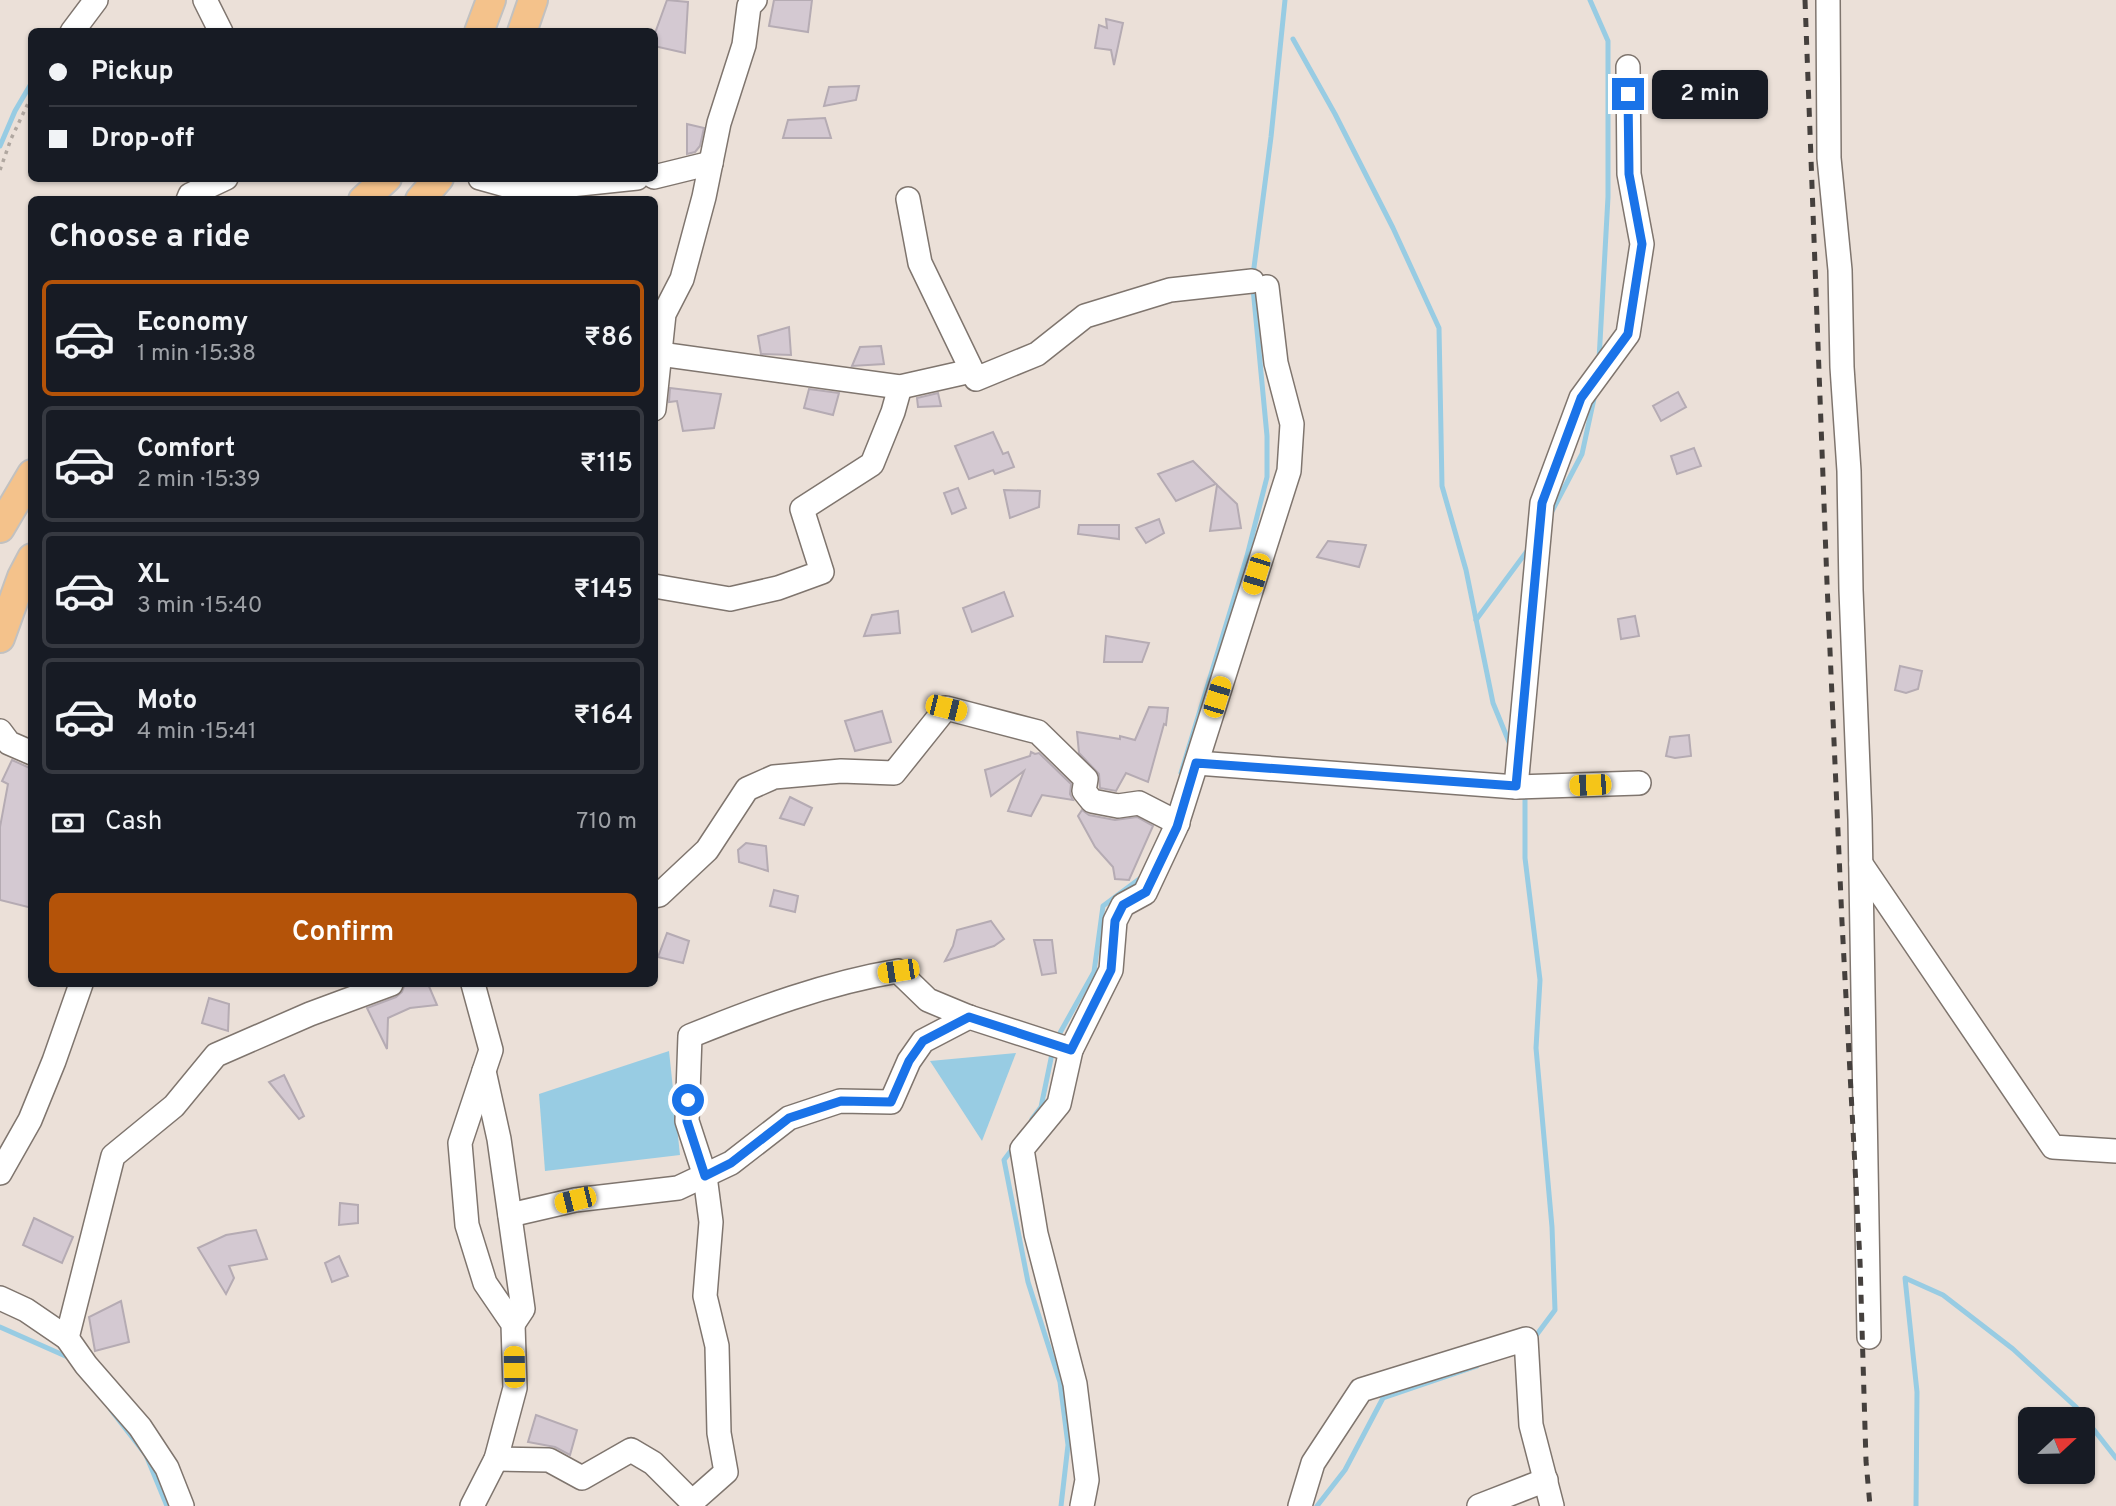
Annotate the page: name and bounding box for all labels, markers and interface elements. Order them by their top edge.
text: Pickup [91,56,174,89]
callout: 2 min [1652,70,1768,119]
route end [1612,78,1644,110]
text: 2 min [1680,80,1740,109]
text: Drop-off [91,123,194,156]
text: Choose a ride [49,218,250,258]
icon: car [53,307,116,370]
text: Economy [137,307,248,340]
text: ₹86 [584,322,633,355]
text: 1 min · 15:38 [137,340,256,369]
icon: car [53,433,116,496]
text: Comfort [137,433,235,466]
text: ₹115 [580,448,633,481]
text: 2 min · 15:39 [137,466,261,495]
car [1240,551,1273,597]
icon: car [53,559,116,622]
text: XL [137,559,169,592]
text: ₹145 [574,574,633,607]
text: 3 min · 15:40 [137,592,262,621]
car [1201,674,1234,720]
icon: car [53,685,116,748]
text: Moto [137,685,197,718]
car [924,693,969,723]
text: ₹164 [574,700,633,733]
text: 4 min · 15:41 [137,718,257,747]
car [1569,774,1612,796]
icon: cash [49,804,87,842]
text: Cash [105,806,162,839]
text: 710 m [576,808,637,837]
button: Confirm [49,893,637,973]
car [876,957,921,985]
route start [672,1084,704,1116]
car [553,1185,598,1215]
car [504,1346,525,1388]
north arrow [2018,1407,2095,1484]
map controls [2018,1407,2095,1484]

